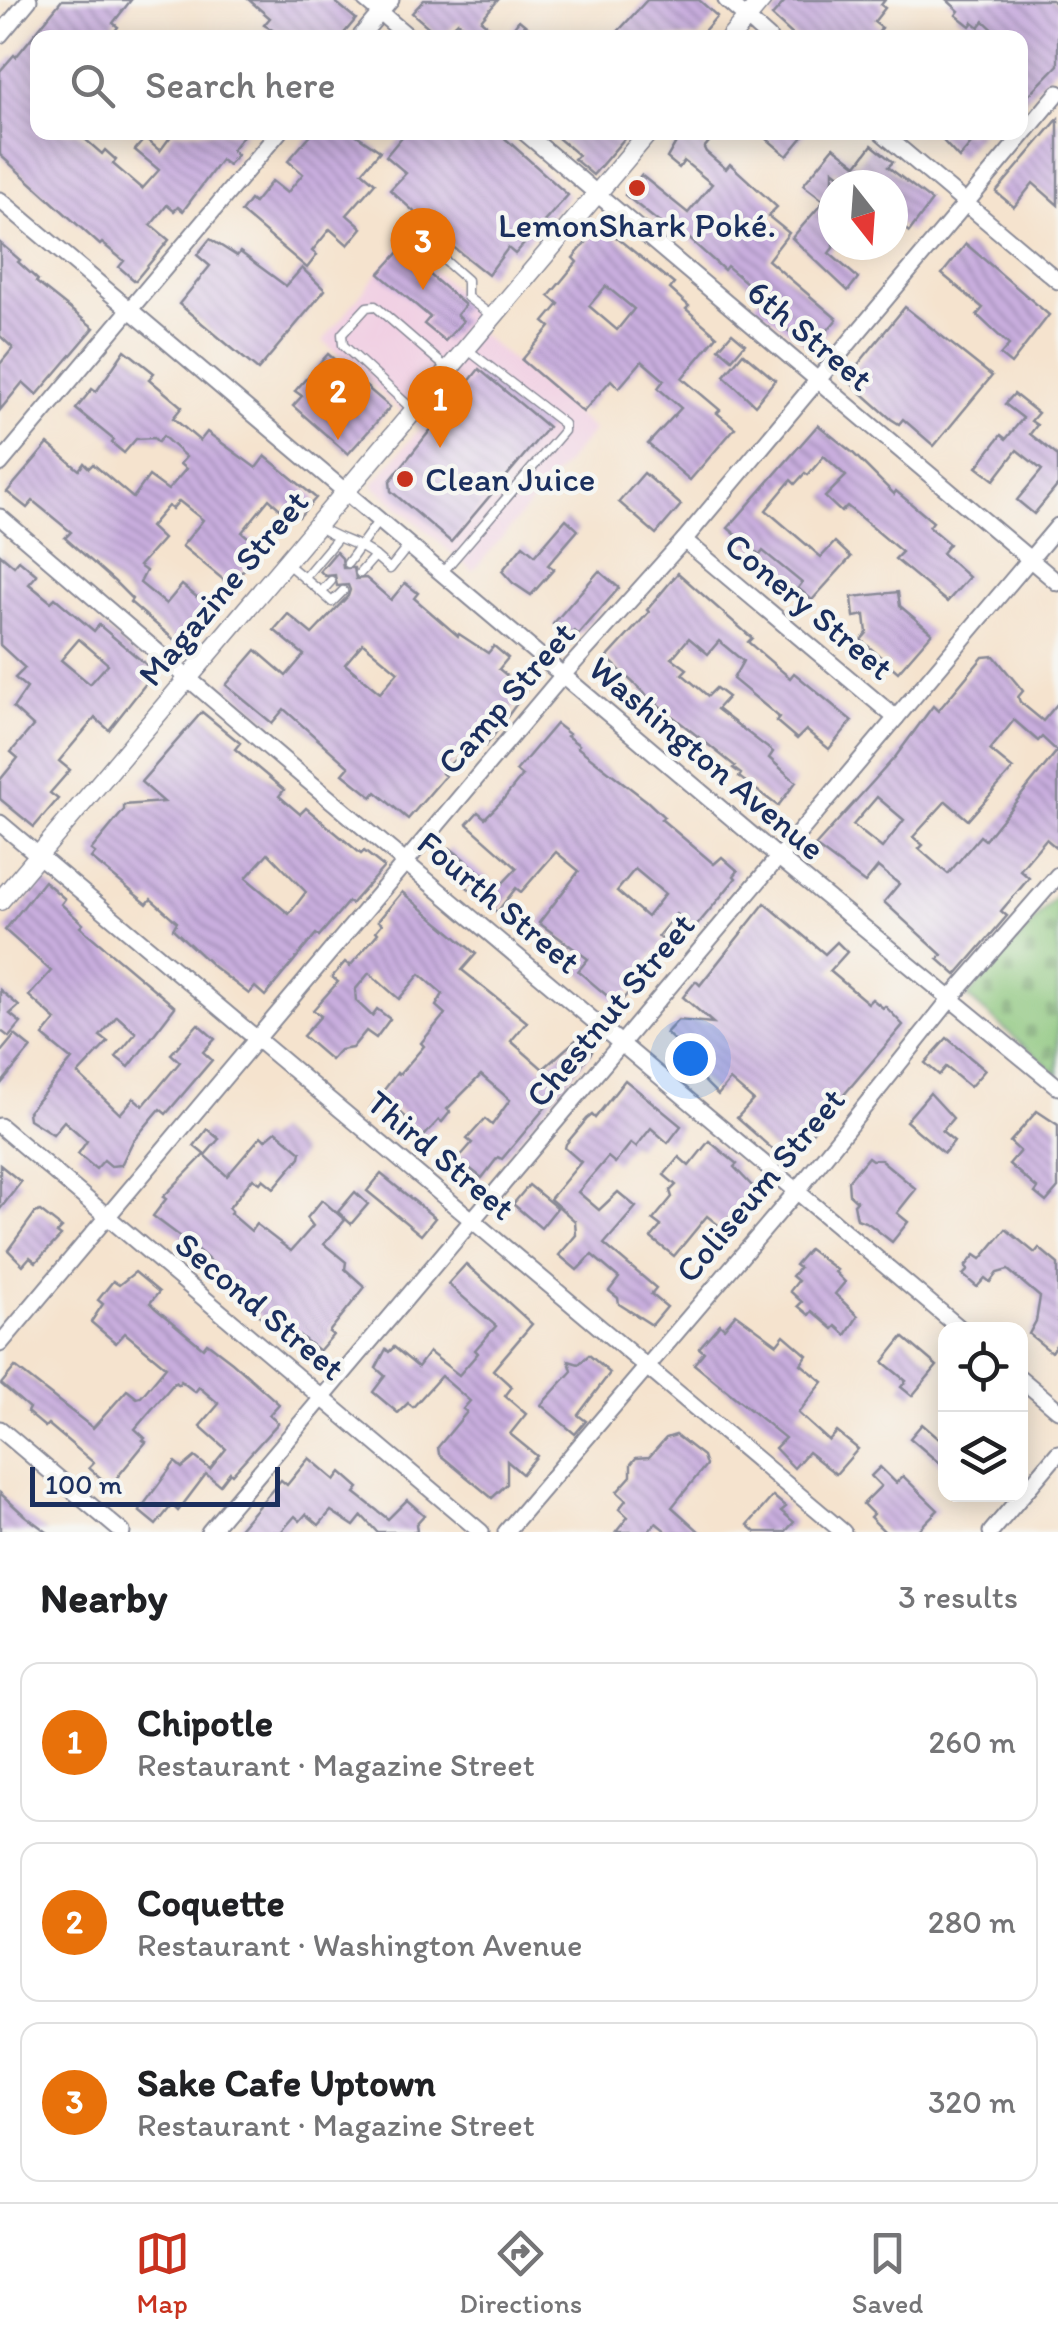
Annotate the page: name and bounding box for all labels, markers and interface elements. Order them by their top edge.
search box [30,30,1028,140]
icon: search [65,58,120,113]
text: Search here [145,62,336,108]
north arrow [818,170,908,260]
marker: LemonShark Poké. [626,177,648,199]
place label: LemonShark Poké. [498,204,776,246]
pin: 3 [390,208,456,290]
street label: 6th Street [739,271,881,399]
pin: 2 [306,358,370,440]
pin: 1 [408,366,472,448]
place label: Clean Juice [425,458,595,500]
marker: Clean Juice [394,468,416,490]
street label: Magazine Street [129,481,317,695]
street label: Conery Street [716,523,902,689]
street label: Camp Street [428,613,584,783]
street label: Washington Avenue [580,647,834,869]
street label: Fourth Street [409,822,589,982]
street label: Chestnut Street [517,905,703,1115]
your location [665,1033,716,1084]
street label: Coliseum Street [666,1079,854,1291]
street label: Third Street [359,1081,523,1229]
street label: Second Street [167,1223,353,1389]
map controls [938,1322,1028,1502]
button: locate [938,1322,1028,1412]
button: layers [938,1412,1028,1502]
scale bar [30,1462,280,1506]
text: 100 m [45,1467,122,1501]
text: Nearby [40,1572,167,1623]
text: 3 results [898,1578,1018,1616]
text: Chipotle [137,1700,273,1746]
text: 1 [67,1723,82,1761]
text: 260 m [928,1723,1016,1761]
text: Restaurant · Magazine Street [137,1746,535,1784]
text: Coquette [137,1880,285,1926]
text: 2 [66,1903,83,1941]
text: 280 m [928,1903,1016,1941]
text: Restaurant · Washington Avenue [137,1926,583,1964]
text: Sake Cafe Uptown [137,2060,436,2106]
text: 3 [66,2083,83,2121]
text: 320 m [928,2083,1016,2121]
text: Restaurant · Magazine Street [137,2106,535,2144]
tab: Map [135,2226,190,2320]
tab: Directions [459,2226,582,2320]
tab: Saved [852,2226,923,2320]

